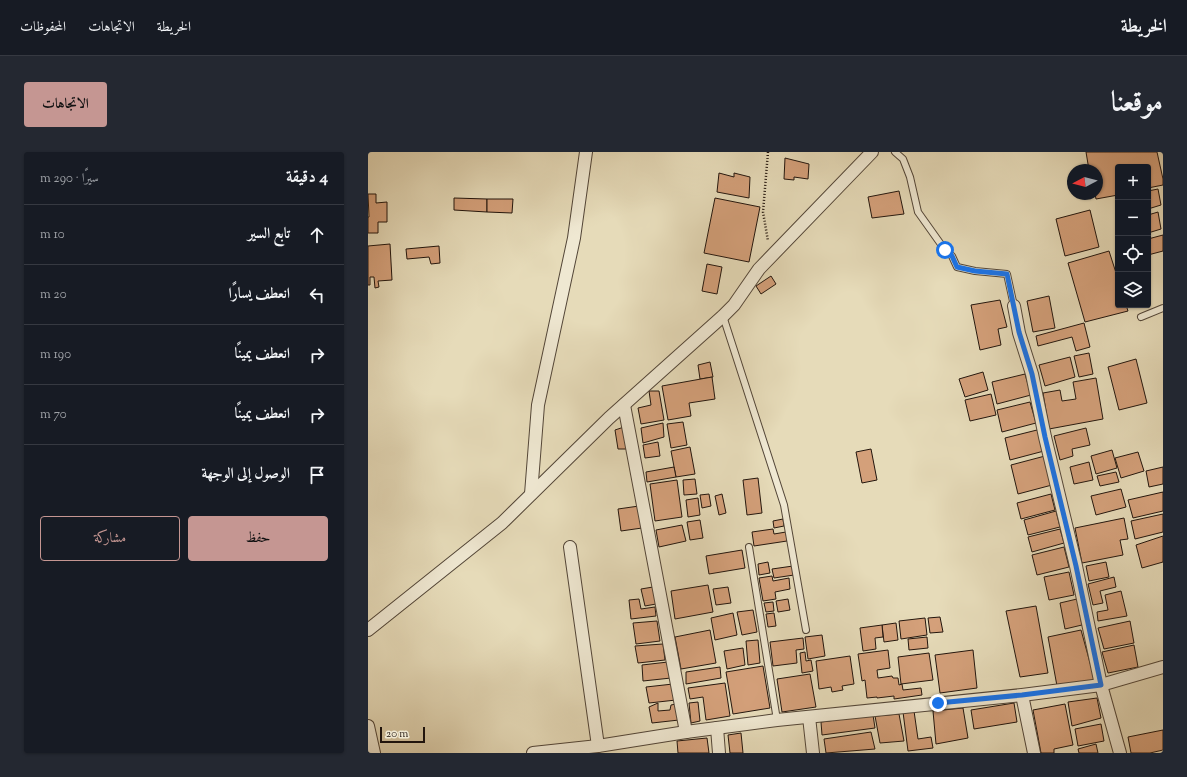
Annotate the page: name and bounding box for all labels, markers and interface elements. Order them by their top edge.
text: الخريطة [1121,14,1167,41]
text: المحفوظات [20,18,66,38]
text: الاتجاهات [88,18,135,38]
text: الخريطة [157,18,191,38]
button: الاتجاهات [24,82,107,127]
text: موقعنا [1111,84,1163,124]
north arrow [1067,164,1103,200]
map controls [1115,164,1151,308]
button: + [1115,164,1151,200]
text: 4 دقيقة [286,166,328,190]
text: سيرًا · 290 m [40,170,99,188]
button: − [1115,200,1151,236]
text: تابع السير [248,224,290,245]
icon: ahead [306,224,328,246]
text: 10 m [40,226,65,244]
button: locate [1115,236,1151,272]
route start [936,241,954,259]
button: layers [1115,272,1151,308]
text: انعطف يسارًا [229,284,290,305]
icon: left [306,284,328,306]
text: 20 m [40,286,67,304]
text: انعطف يمينًا [235,344,290,365]
icon: right [306,344,328,366]
text: 190 m [40,346,71,364]
text: انعطف يمينًا [235,404,290,425]
icon: right [306,404,328,426]
text: 70 m [40,406,67,424]
text: الوصول إلى الوجهة [201,464,290,485]
icon: arrive [306,464,328,486]
button: مشاركة [40,516,180,561]
button: حفظ [188,516,328,561]
route end [929,694,947,712]
scale bar [380,725,425,744]
text: 20 m [386,726,408,742]

